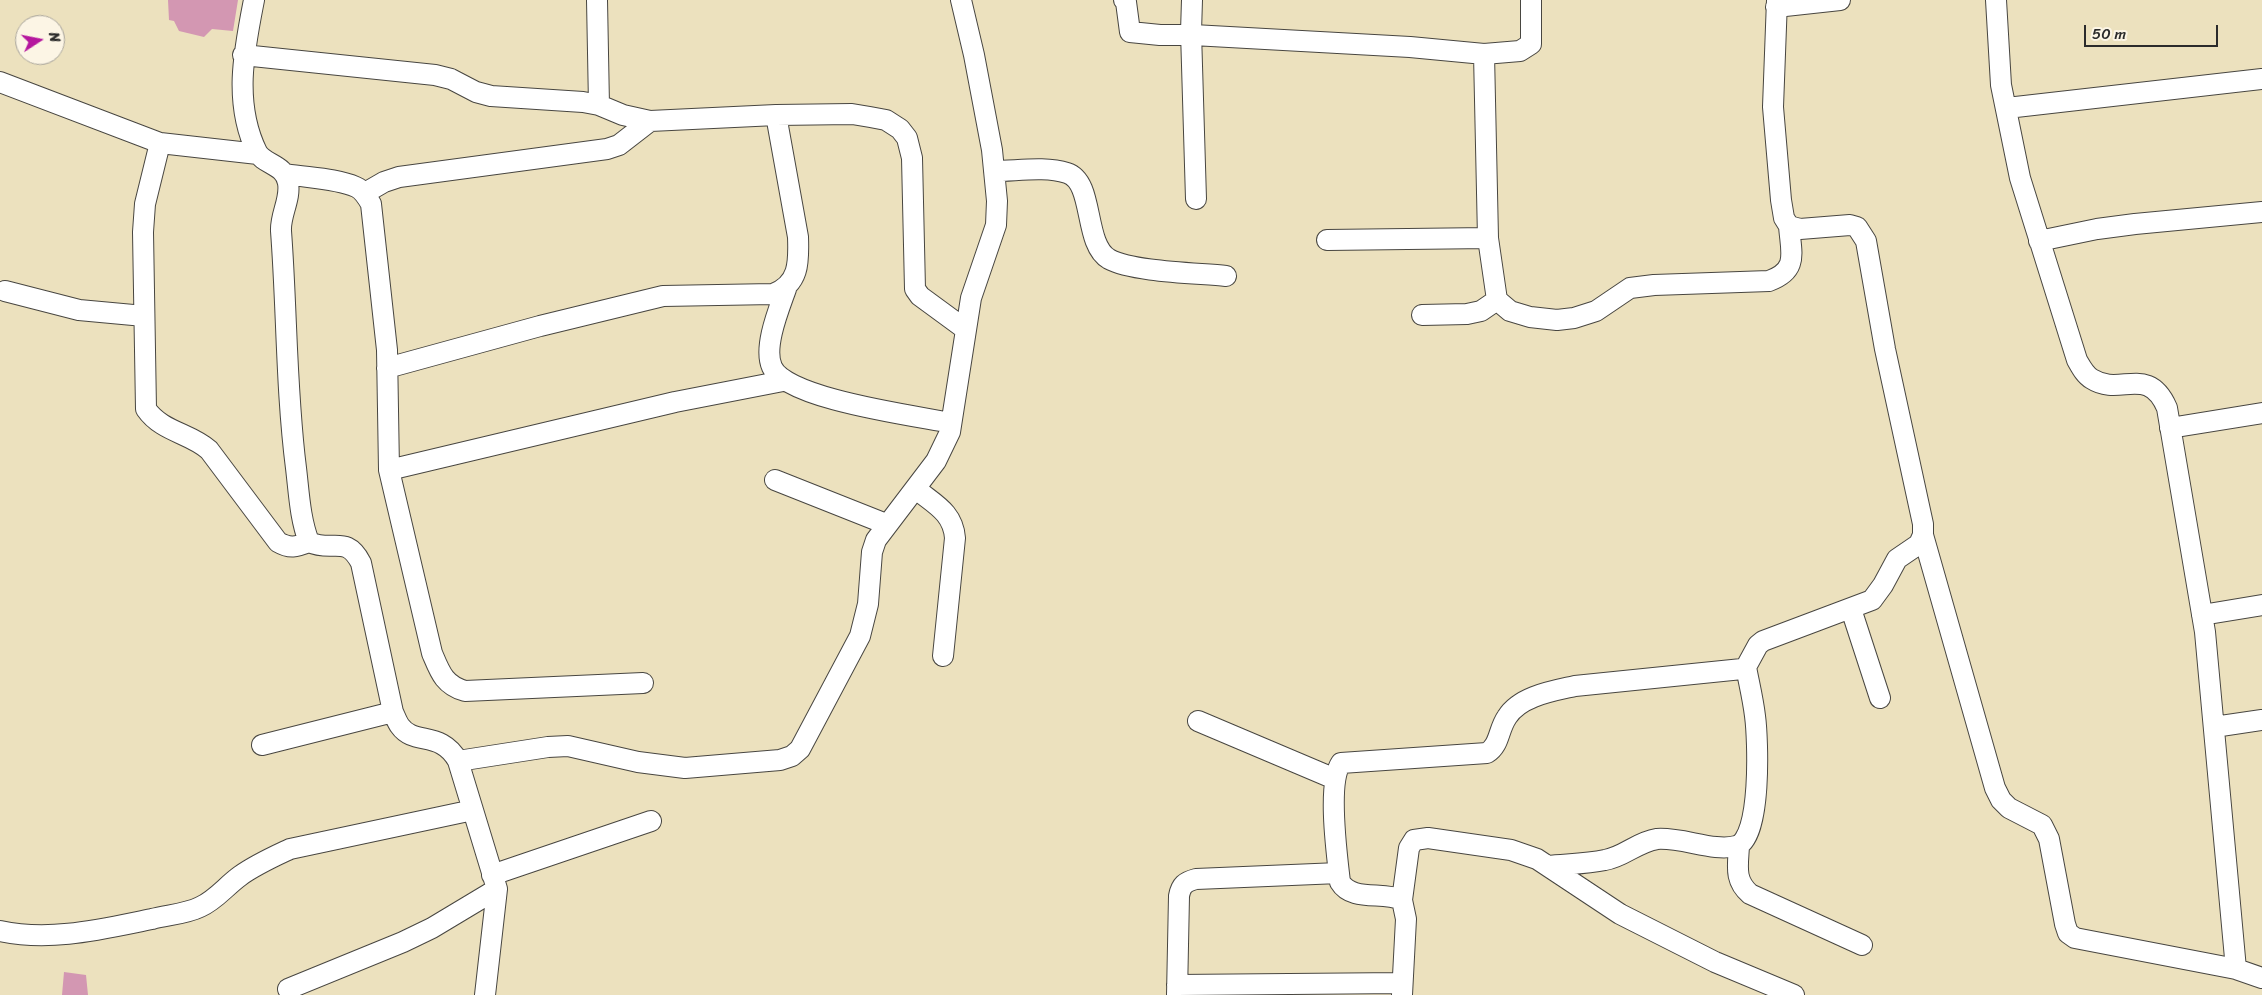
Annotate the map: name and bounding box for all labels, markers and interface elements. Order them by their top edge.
north arrow [15,15,65,65]
scale bar [2087,15,2221,47]
text: 50 m [2092,21,2126,47]
text: N [41,30,67,44]

